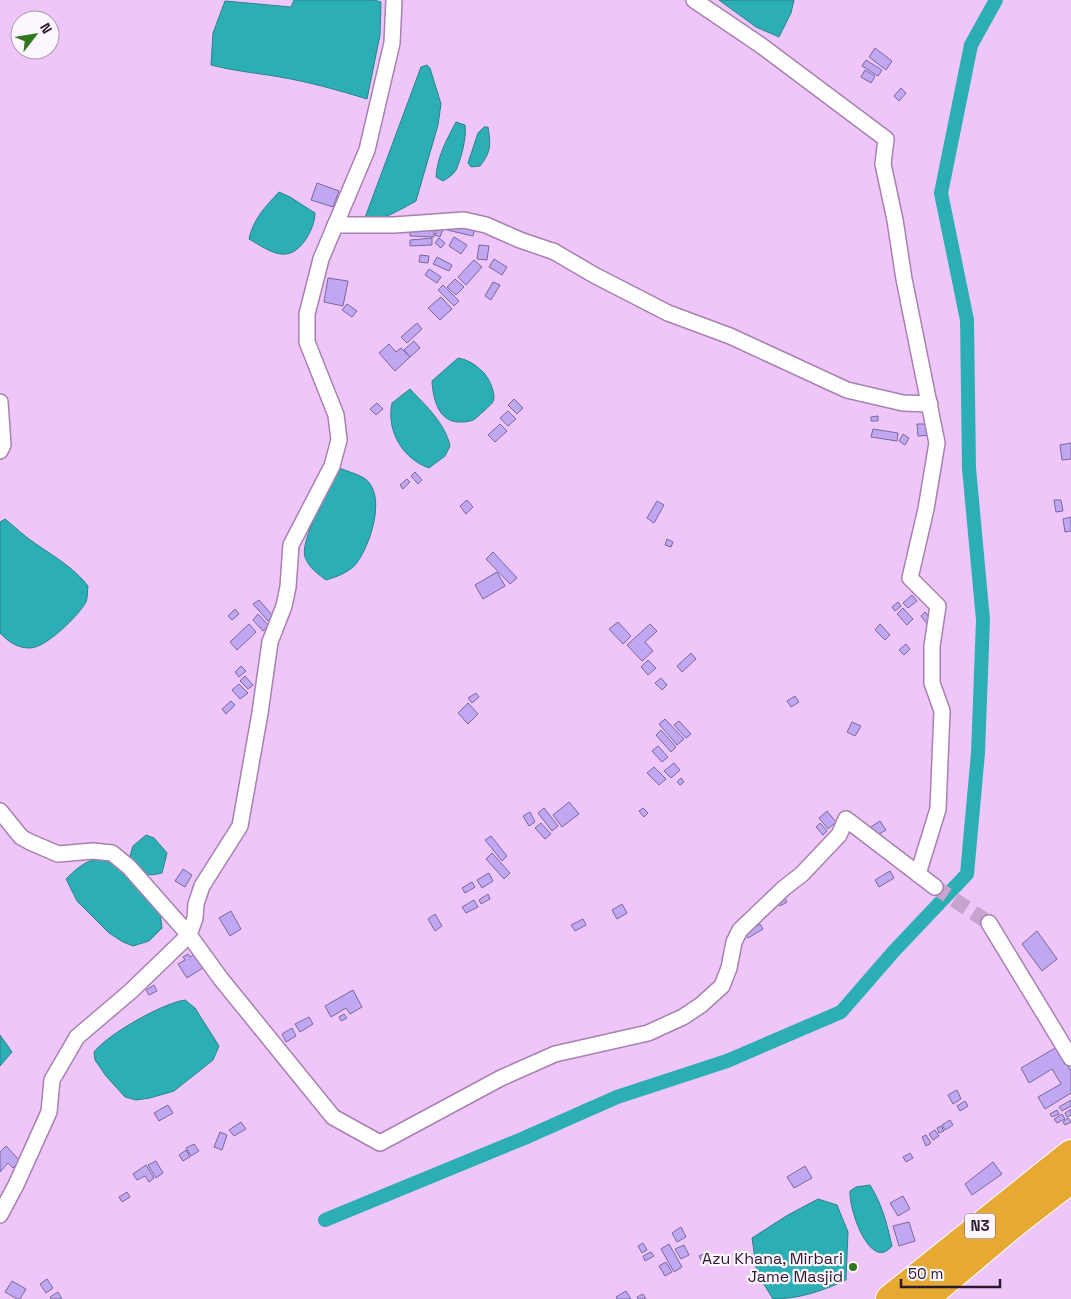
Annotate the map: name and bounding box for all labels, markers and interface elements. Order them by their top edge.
north arrow [10,10,60,60]
text: N [36,20,56,37]
road number: N3 [965,1214,995,1238]
place label: Azu Khana, Mirbari Jame Masjid [702,1248,843,1287]
scale bar [901,1256,1000,1288]
marker: Azu Khana, Mirbari Jame Masjid [847,1261,859,1273]
text: 50 m [908,1264,943,1283]

